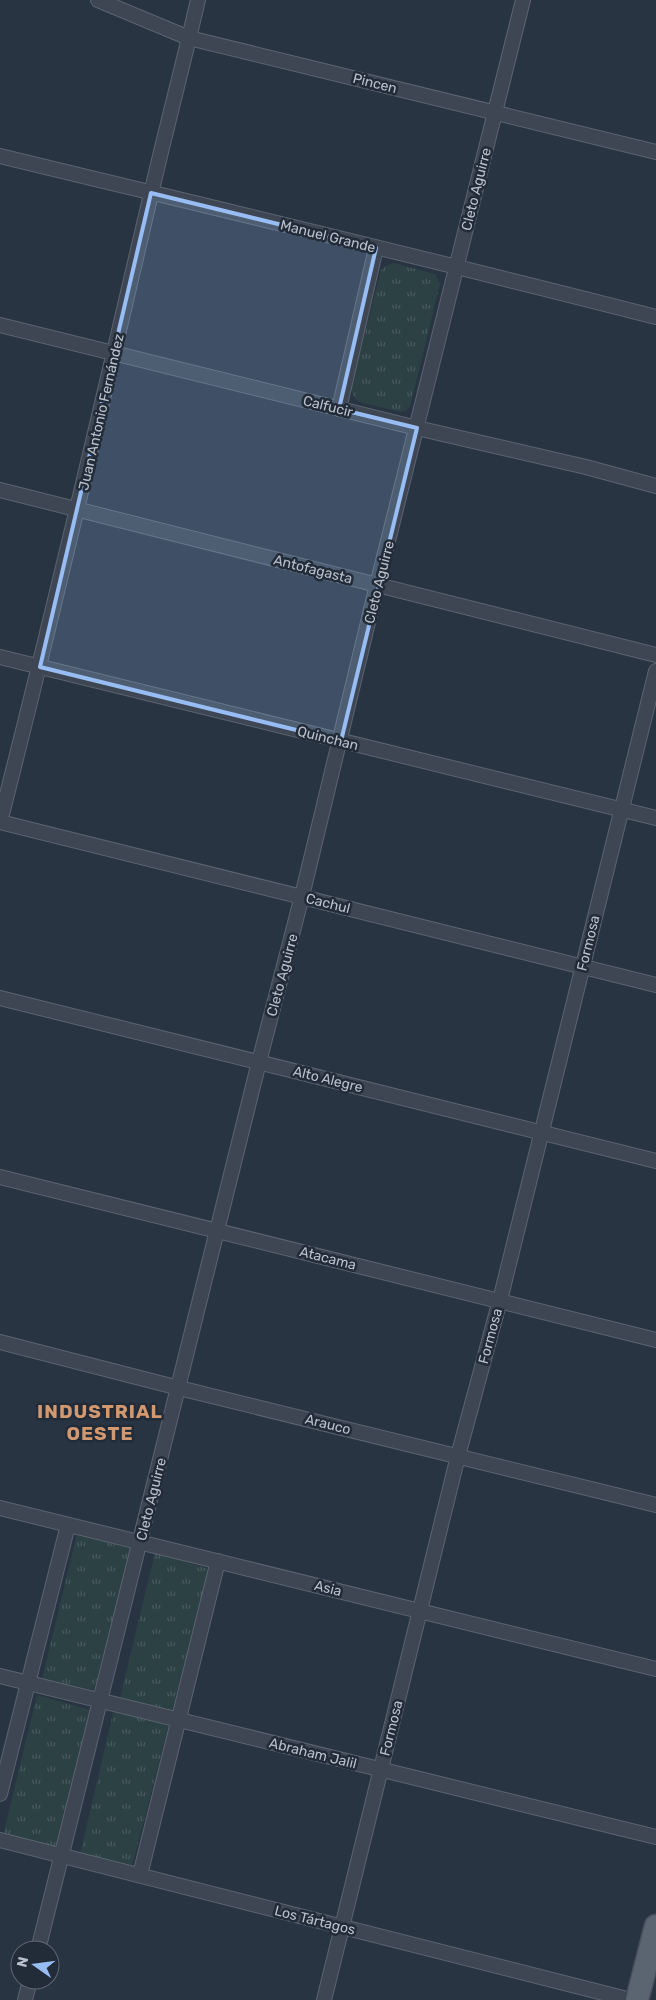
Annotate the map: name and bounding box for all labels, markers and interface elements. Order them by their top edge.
street label: Pincen [351,70,399,97]
street label: Cleto Aguirre [458,146,495,232]
street label: Manuel Grande [278,216,377,257]
street label: Juan Antonio Fernández [75,332,128,492]
street label: Calfucir [301,392,355,421]
street label: Cleto Aguirre [361,539,398,625]
street label: Antofagasta [272,551,354,587]
street label: Quinchan [296,723,360,754]
street label: Cachul [304,890,352,917]
street label: Formosa [573,914,604,973]
street label: Cleto Aguirre [263,932,302,1018]
street label: Alto Alegre [291,1063,365,1096]
street label: Atacama [298,1243,358,1274]
street label: Formosa [475,1307,506,1366]
district label: INDUSTRIAL OESTE [37,1400,163,1445]
street label: Arauco [303,1411,353,1438]
street label: Cleto Aguirre [133,1456,170,1542]
street label: Asia [312,1577,343,1600]
street label: Formosa [376,1699,407,1758]
street label: Abraham Jalil [267,1734,358,1773]
street label: Los Tártagos [273,1902,357,1939]
north arrow [10,1940,60,1990]
text: N [13,1955,32,1969]

